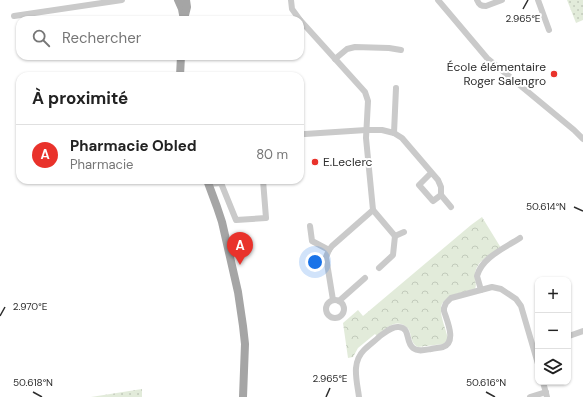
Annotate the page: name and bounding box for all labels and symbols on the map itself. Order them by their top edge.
text: 2.965°E [506,12,541,25]
place label: École élémentaire Roger Salengro [447,59,546,89]
marker: École élémentaire Roger Salengro [549,69,559,79]
place label: E.Leclerc [323,154,373,170]
marker: E.Leclerc [310,157,320,167]
text: 50.614°N [526,200,566,213]
pin: A [227,232,253,265]
your location [305,252,325,272]
text: 2.970°E [13,300,48,313]
text: 2.965°E [313,372,348,385]
text: 50.618°N [13,376,53,389]
text: 50.616°N [466,376,506,389]

